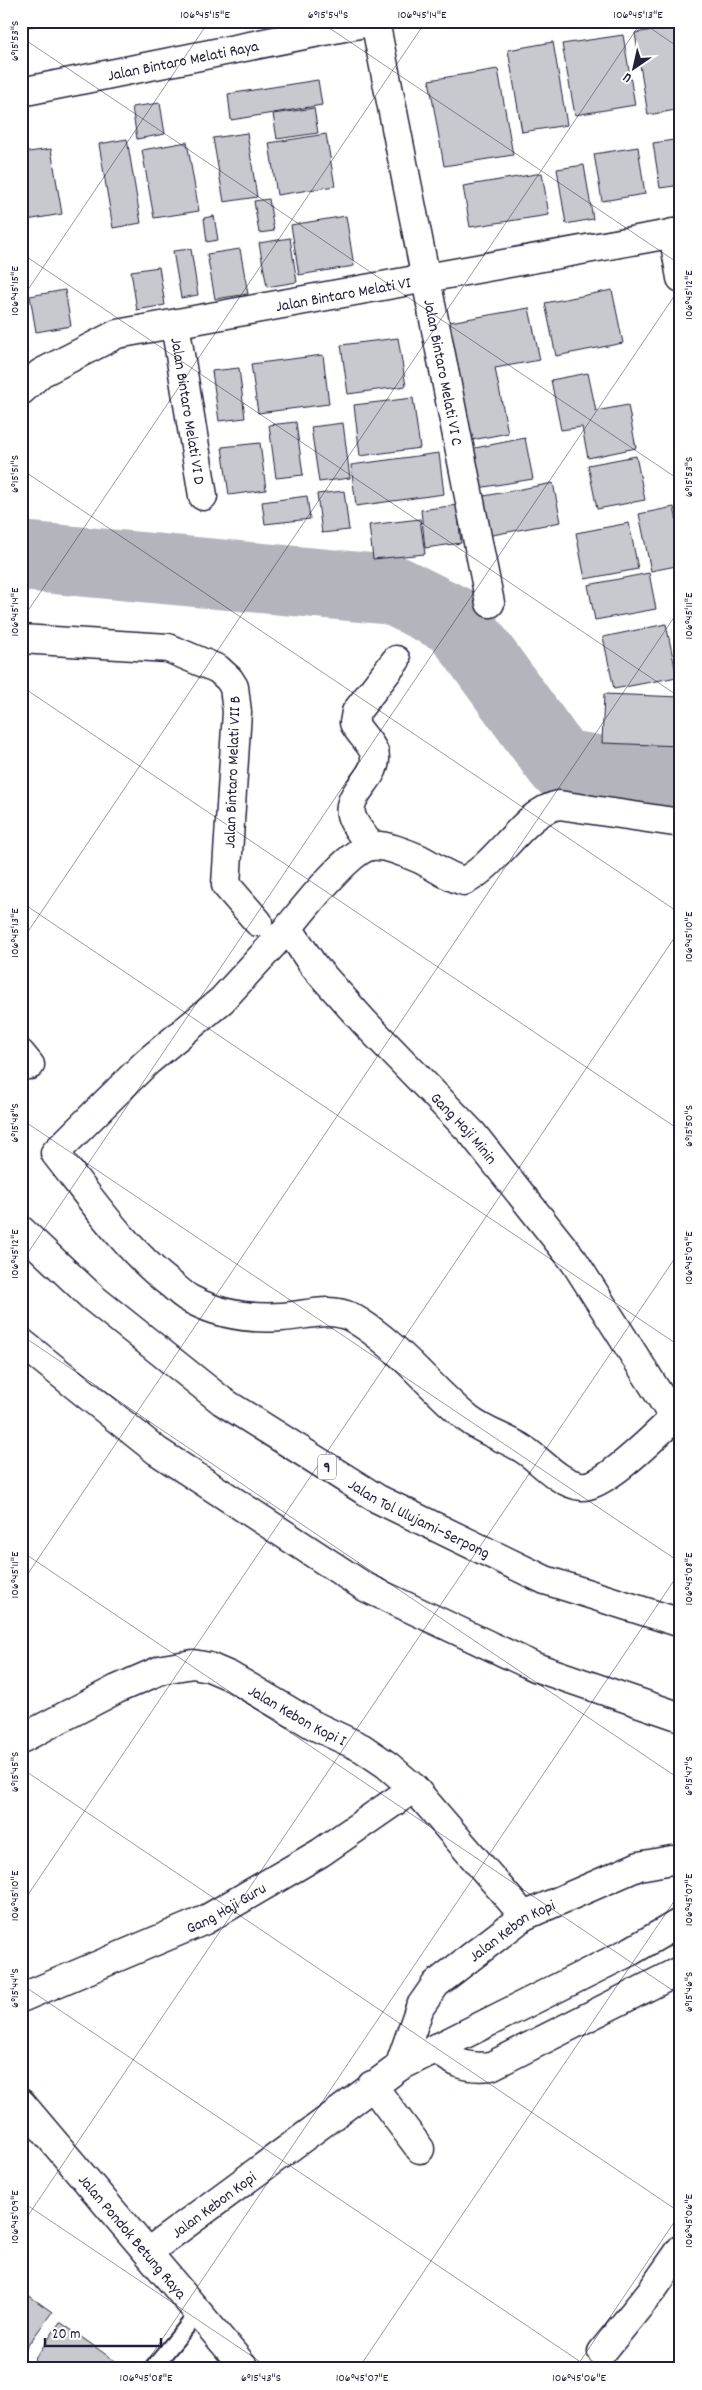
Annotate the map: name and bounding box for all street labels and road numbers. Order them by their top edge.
street label: Jalan Bintaro Melati Raya [106,35,261,88]
street label: Jalan Bintaro Melati VI [274,272,413,319]
street label: Jalan Bintaro Melati VI C [416,298,468,448]
street label: Jalan Bintaro Melati VI D [163,336,210,487]
street label: Jalan Bintaro Melati VII B [219,695,248,849]
street label: Gang Haji Minin [424,1088,502,1170]
road number: 9 [318,1454,336,1480]
street label: Jalan Tol Ulujami–Serpong [343,1474,493,1566]
street label: Jalan Kebon Kopi I [243,1680,350,1753]
street label: Gang Haji Guru [183,1878,271,1941]
street label: Jalan Kebon Kopi [465,1895,559,1969]
street label: Jalan Kebon Kopi [168,2167,262,2245]
street label: Jalan Pondok Betung Raya [72,2170,191,2305]

